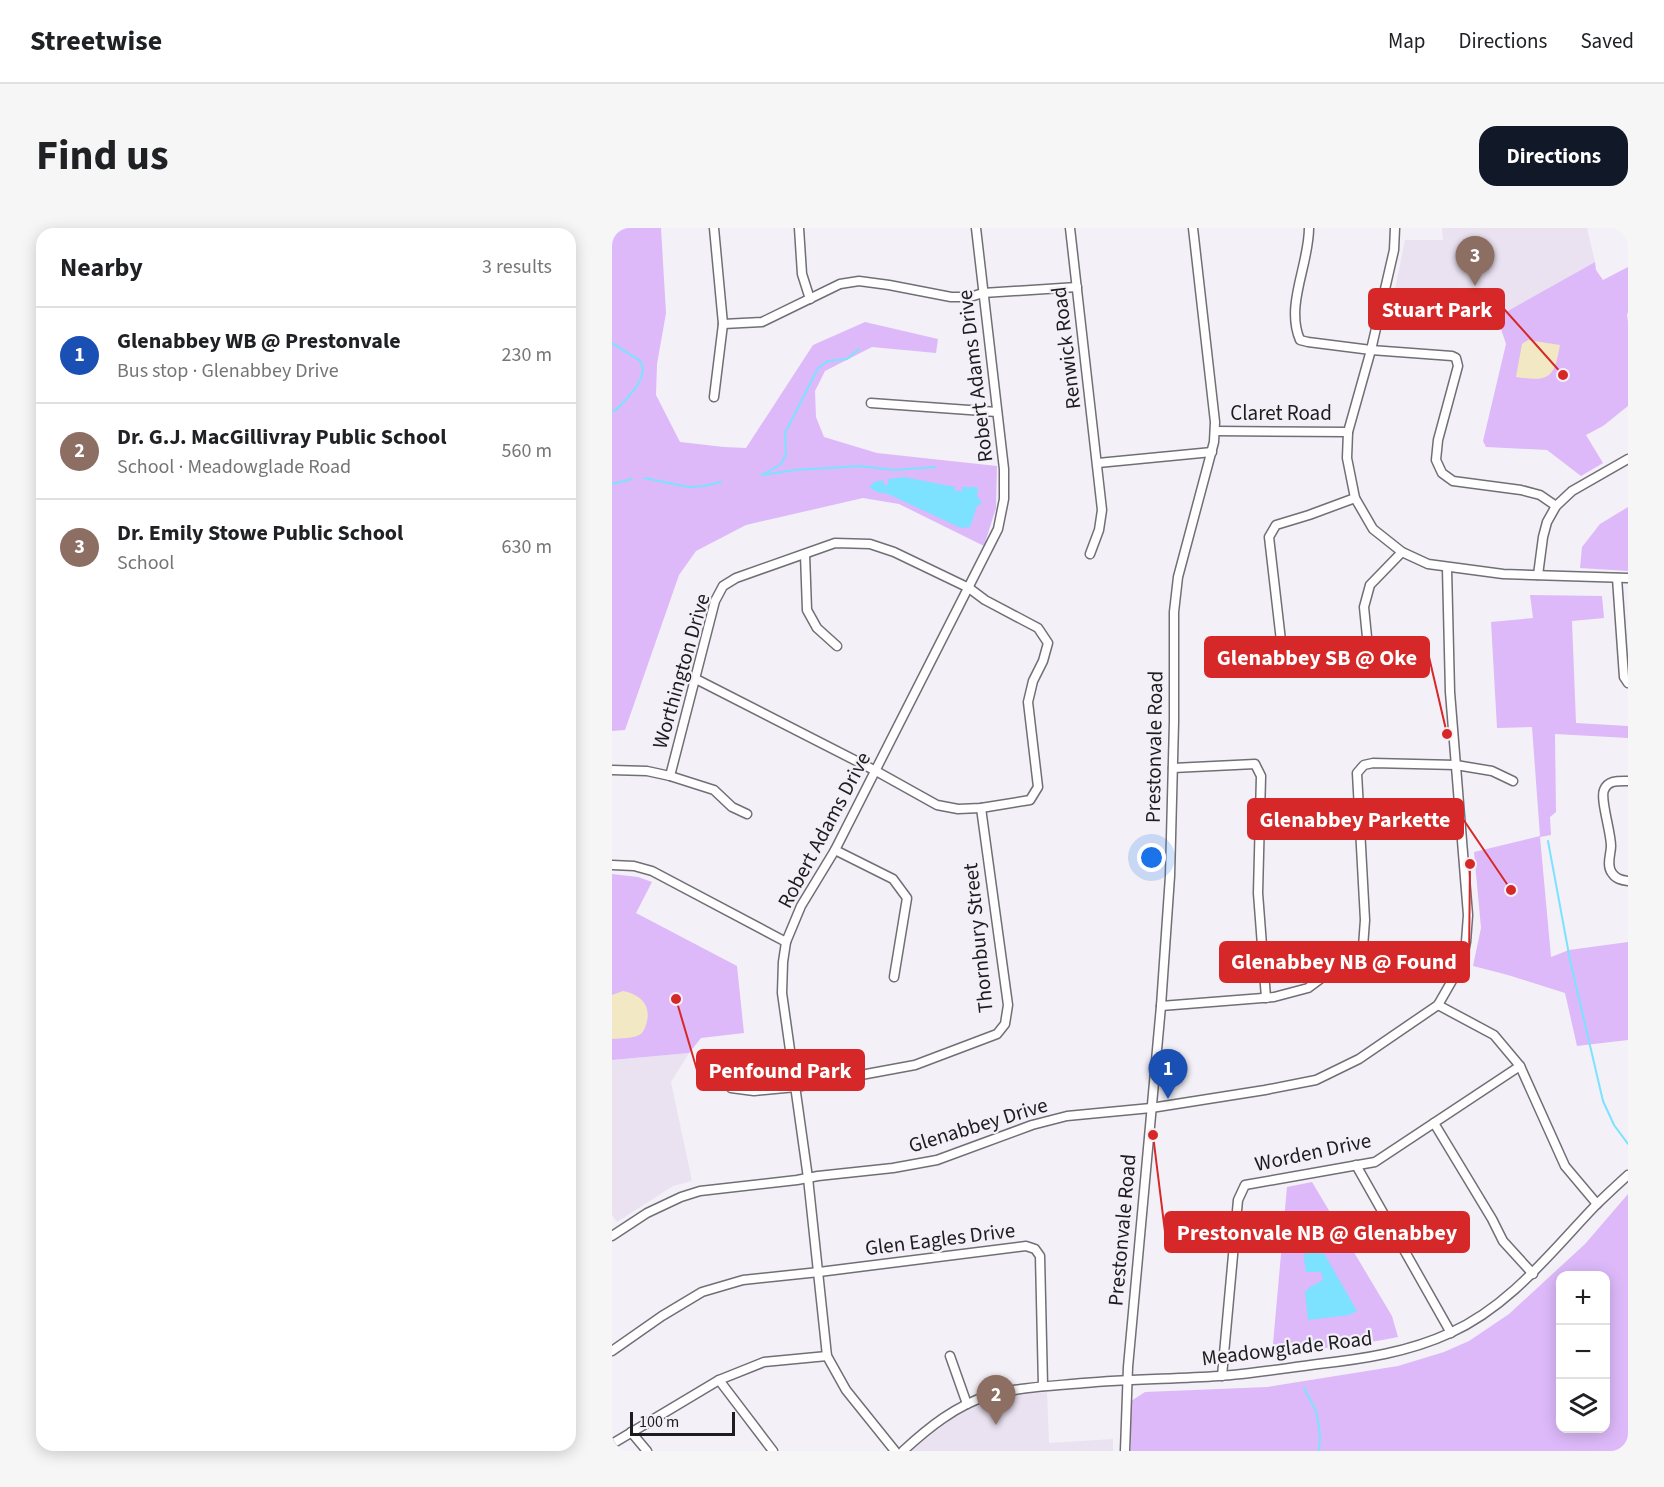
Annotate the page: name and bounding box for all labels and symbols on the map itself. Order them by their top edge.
pin: 3 [1456,236,1494,286]
street label: Renwick Road [1044,285,1088,411]
street label: Robert Adams Drive [950,288,1000,464]
callout: Stuart Park [1369,289,1504,329]
text: Stuart Park [1382,294,1492,326]
street label: Claret Road [1230,398,1332,428]
street label: Worthington Drive [644,590,718,752]
callout: Glenabbey SB @ Oke [1205,637,1429,677]
text: Glenabbey SB @ Oke [1217,642,1417,674]
street label: Prestonvale Road [1138,671,1170,823]
street label: Robert Adams Drive [770,746,878,914]
callout: Glenabbey Parkette [1248,799,1463,839]
text: Glenabbey Parkette [1260,804,1451,836]
your location [1137,843,1166,872]
street label: Thornbury Street [955,862,1001,1014]
callout: Glenabbey NB @ Found [1220,942,1469,982]
text: Glenabbey NB @ Found [1231,946,1457,978]
callout: Penfound Park [697,1050,864,1090]
pin: 1 [1148,1050,1188,1099]
text: Penfound Park [709,1055,852,1087]
street label: Glenabbey Drive [905,1090,1051,1160]
street label: Worden Drive [1252,1125,1374,1179]
street label: Prestonvale Road [1100,1153,1144,1307]
callout: Prestonvale NB @ Glenabbey [1165,1212,1469,1252]
street label: Glen Eagles Drive [863,1215,1017,1263]
text: Prestonvale NB @ Glenabbey [1177,1217,1458,1249]
street label: Meadowglade Road [1200,1323,1374,1373]
pin: 2 [976,1376,1016,1425]
scale bar [630,1409,735,1436]

